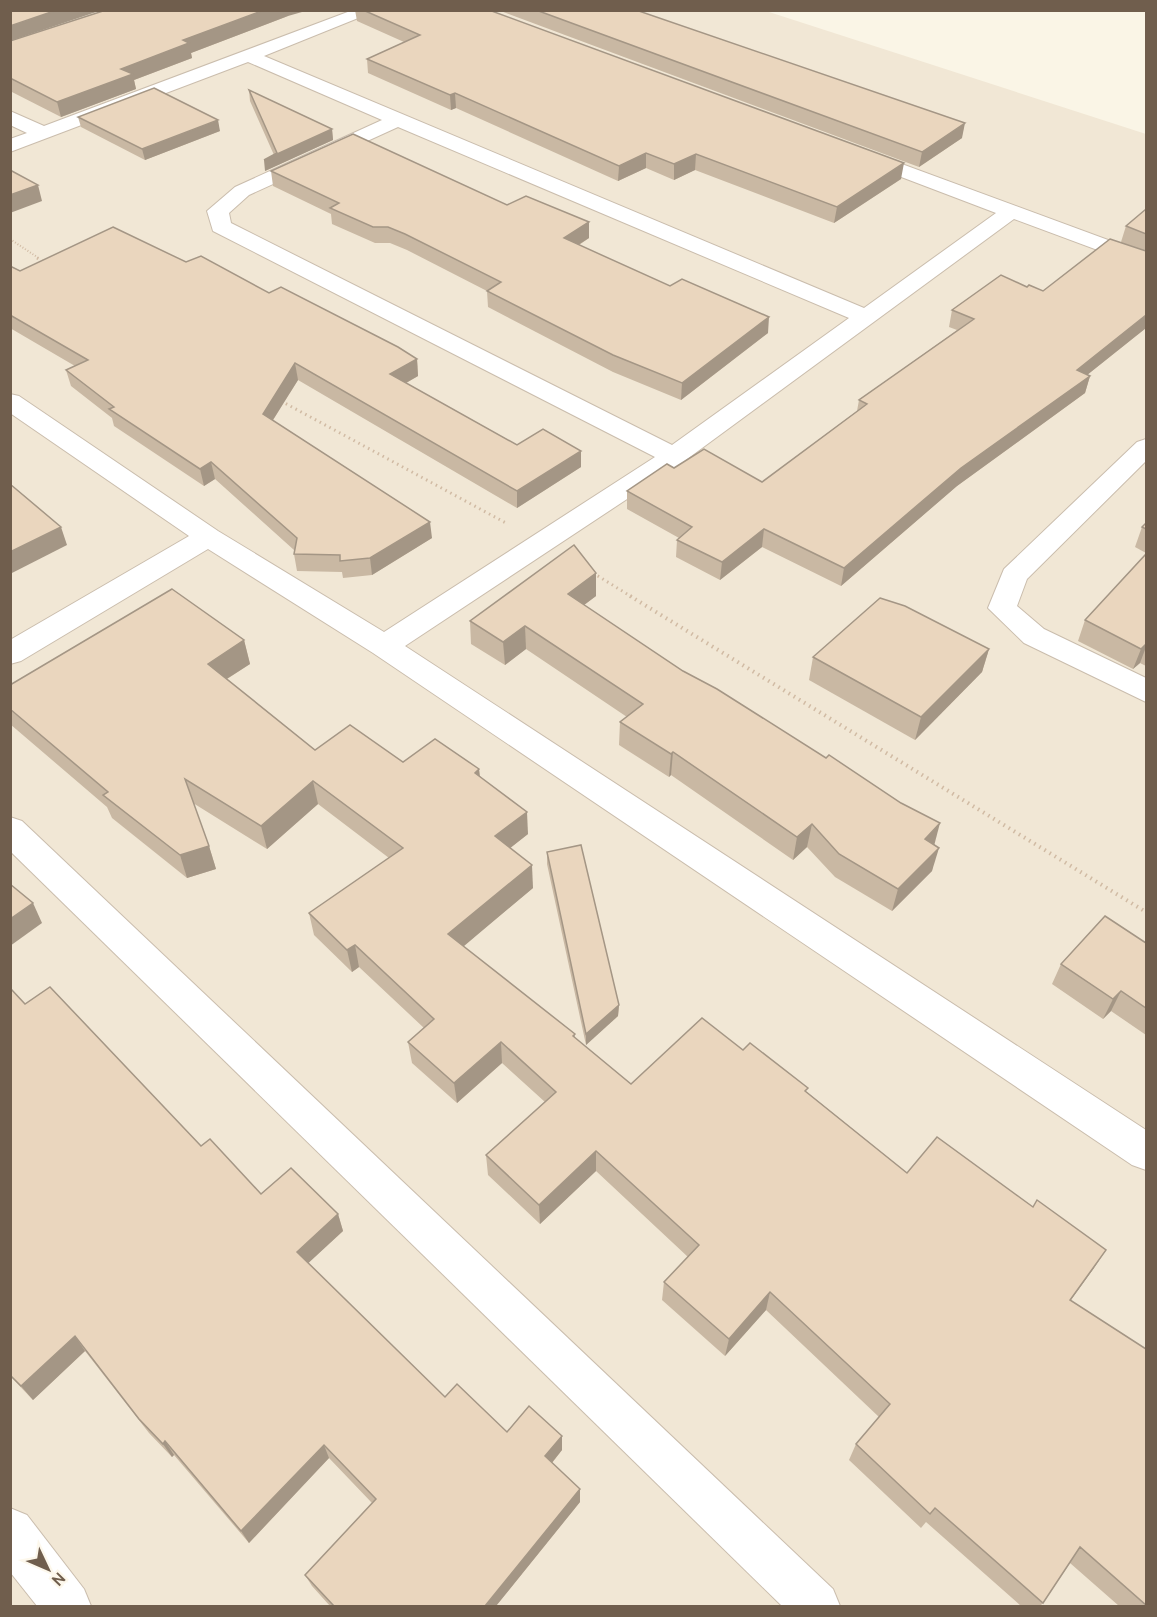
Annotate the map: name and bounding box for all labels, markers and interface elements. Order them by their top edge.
north arrow [18,1539,78,1599]
text: N [48,1568,69,1590]

